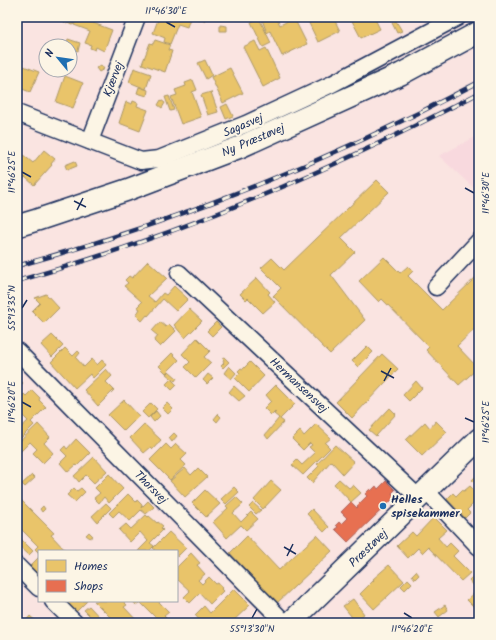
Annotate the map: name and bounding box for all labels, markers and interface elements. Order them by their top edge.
text: 11°46'30"E [145,3,188,19]
north arrow [38,38,78,78]
text: N [41,46,60,61]
street label: Kjærvej [98,58,129,100]
street label: Sagasvej [220,108,267,142]
street label: Ny Præstøvej [219,118,288,162]
text: 11°46'25"E [4,150,20,193]
text: 11°46'30"E [478,171,494,214]
text: 55°13'35"N [4,285,20,331]
street label: Hermansensvej [265,353,333,418]
text: 11°46'20"E [4,380,20,423]
text: 11°46'25"E [478,400,494,443]
street label: Thorsvej [129,466,172,509]
place label: Helles spisekammer [391,490,460,523]
marker: Helles spisekammer [378,501,388,511]
street label: Præstøvej [344,524,393,572]
legend [38,550,178,602]
text: Homes [74,557,108,576]
text: Shops [74,577,103,596]
text: 55°13'30"N [229,621,275,637]
text: 11°46'20"E [391,621,434,637]

